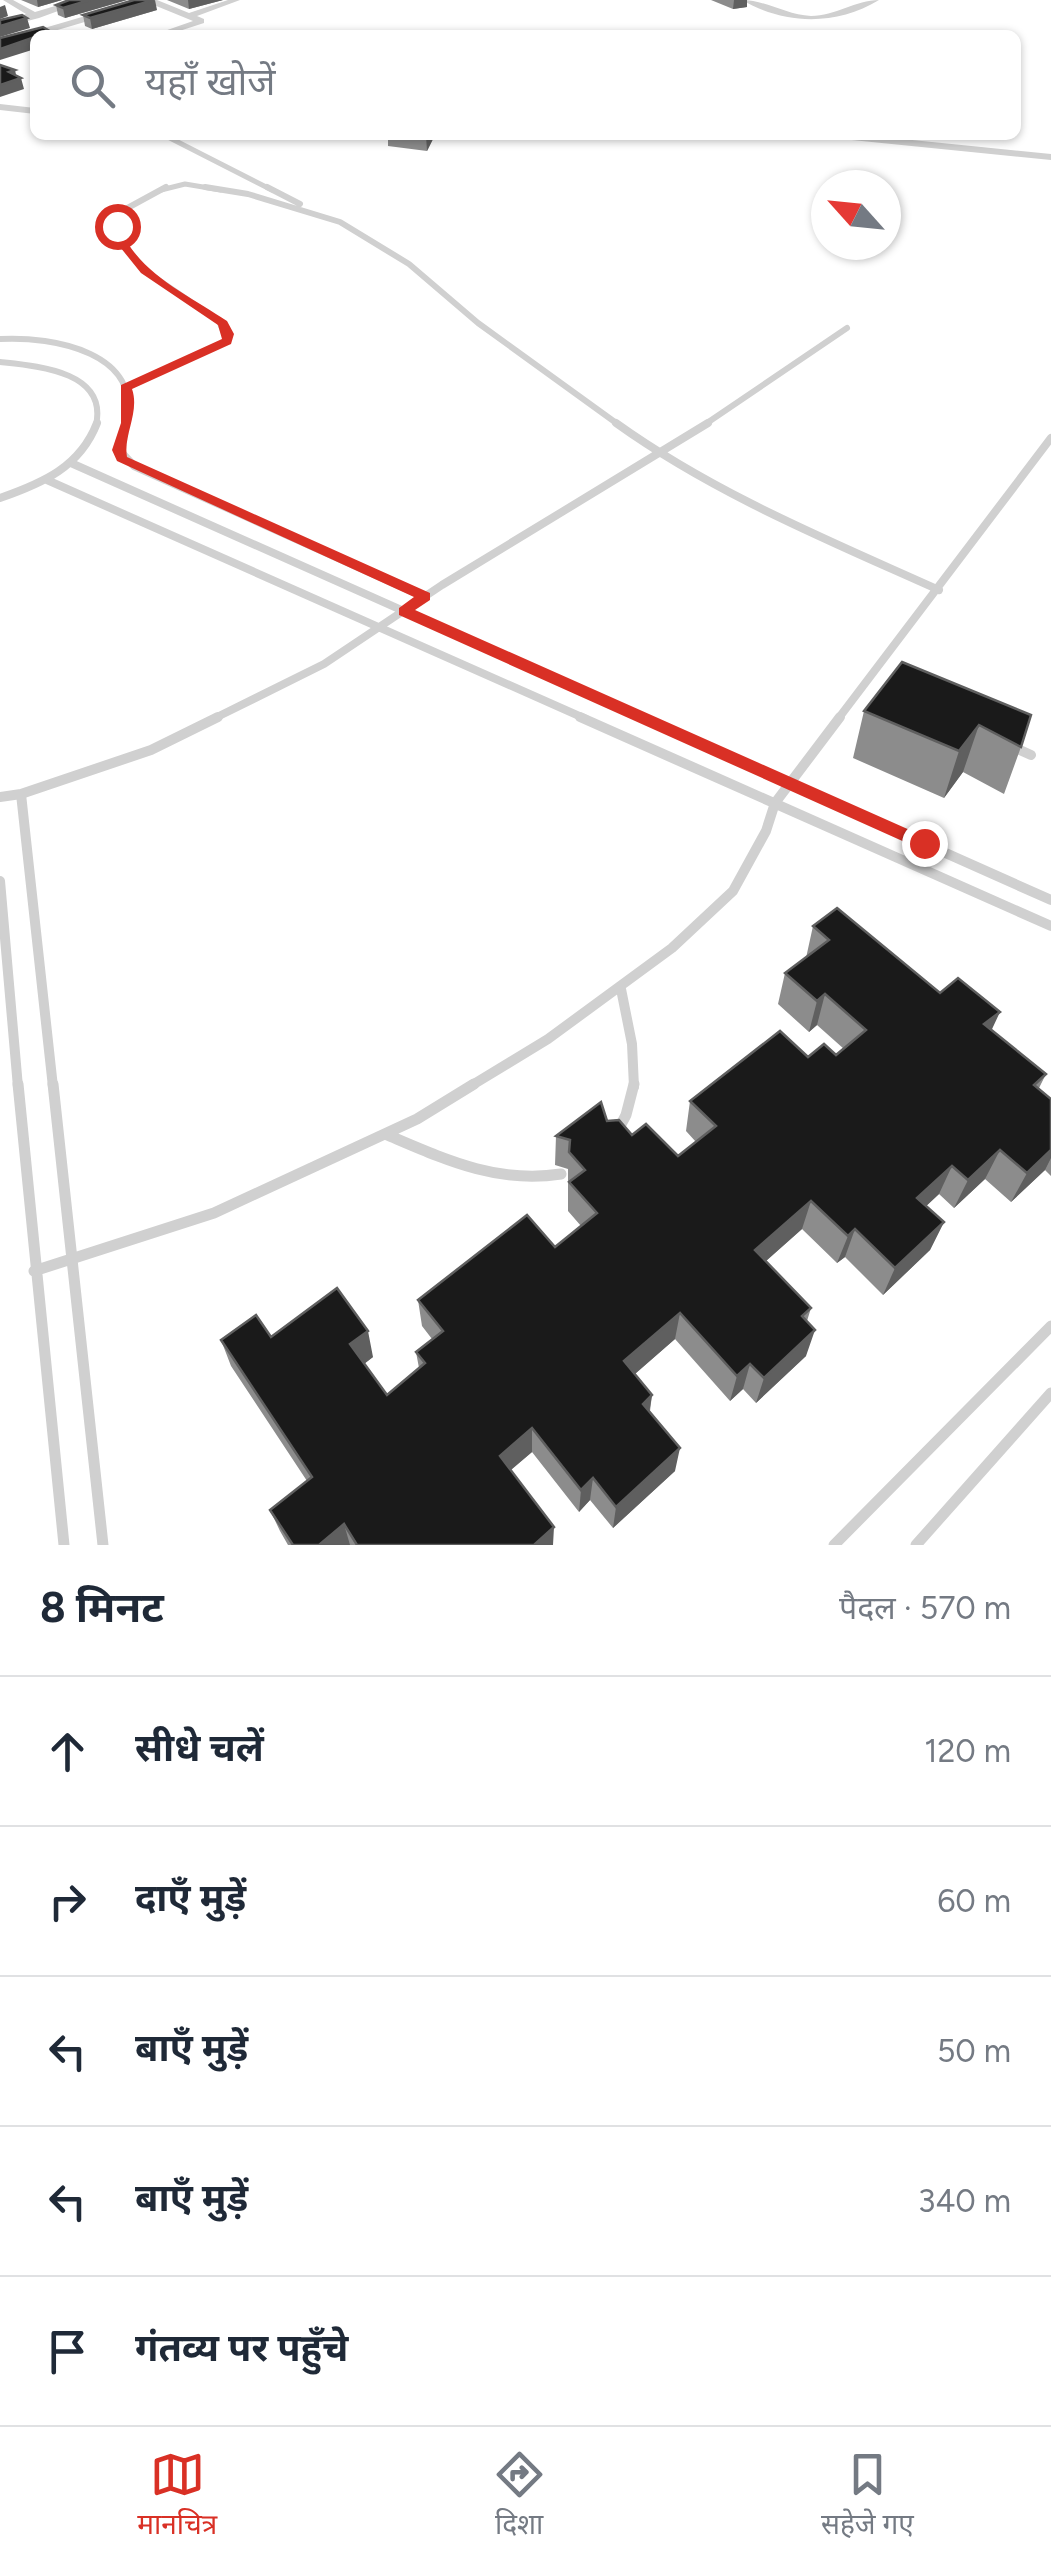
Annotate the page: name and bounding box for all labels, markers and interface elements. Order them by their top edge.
search box [30,30,1021,140]
icon: search [65,58,120,113]
text: यहाँ खोजें [145,59,276,105]
north arrow [811,170,901,260]
route start [95,204,141,250]
route end [902,821,948,867]
text: 8 मिनट [40,1582,164,1633]
text: पैदल · 570 m [839,1589,1011,1627]
icon: ahead [40,1724,95,1779]
text: सीधे चलें [135,1725,264,1771]
text: 120 m [924,1732,1011,1770]
icon: right [40,1874,95,1929]
text: दाएँ मुड़ें [135,1875,246,1921]
text: 60 m [937,1882,1011,1920]
icon: left [40,2024,95,2079]
text: बाएँ मुड़ें [135,2025,248,2071]
text: 50 m [937,2032,1011,2070]
icon: left [40,2174,95,2229]
text: बाएँ मुड़ें [135,2175,248,2221]
text: 340 m [918,2182,1011,2220]
icon: arrive [40,2324,95,2379]
text: गंतव्य पर पहुँचे [135,2325,348,2371]
tab: मानचित्र [137,2447,217,2545]
tab: दिशा [492,2447,547,2545]
tab: सहेजे गए [821,2447,914,2545]

